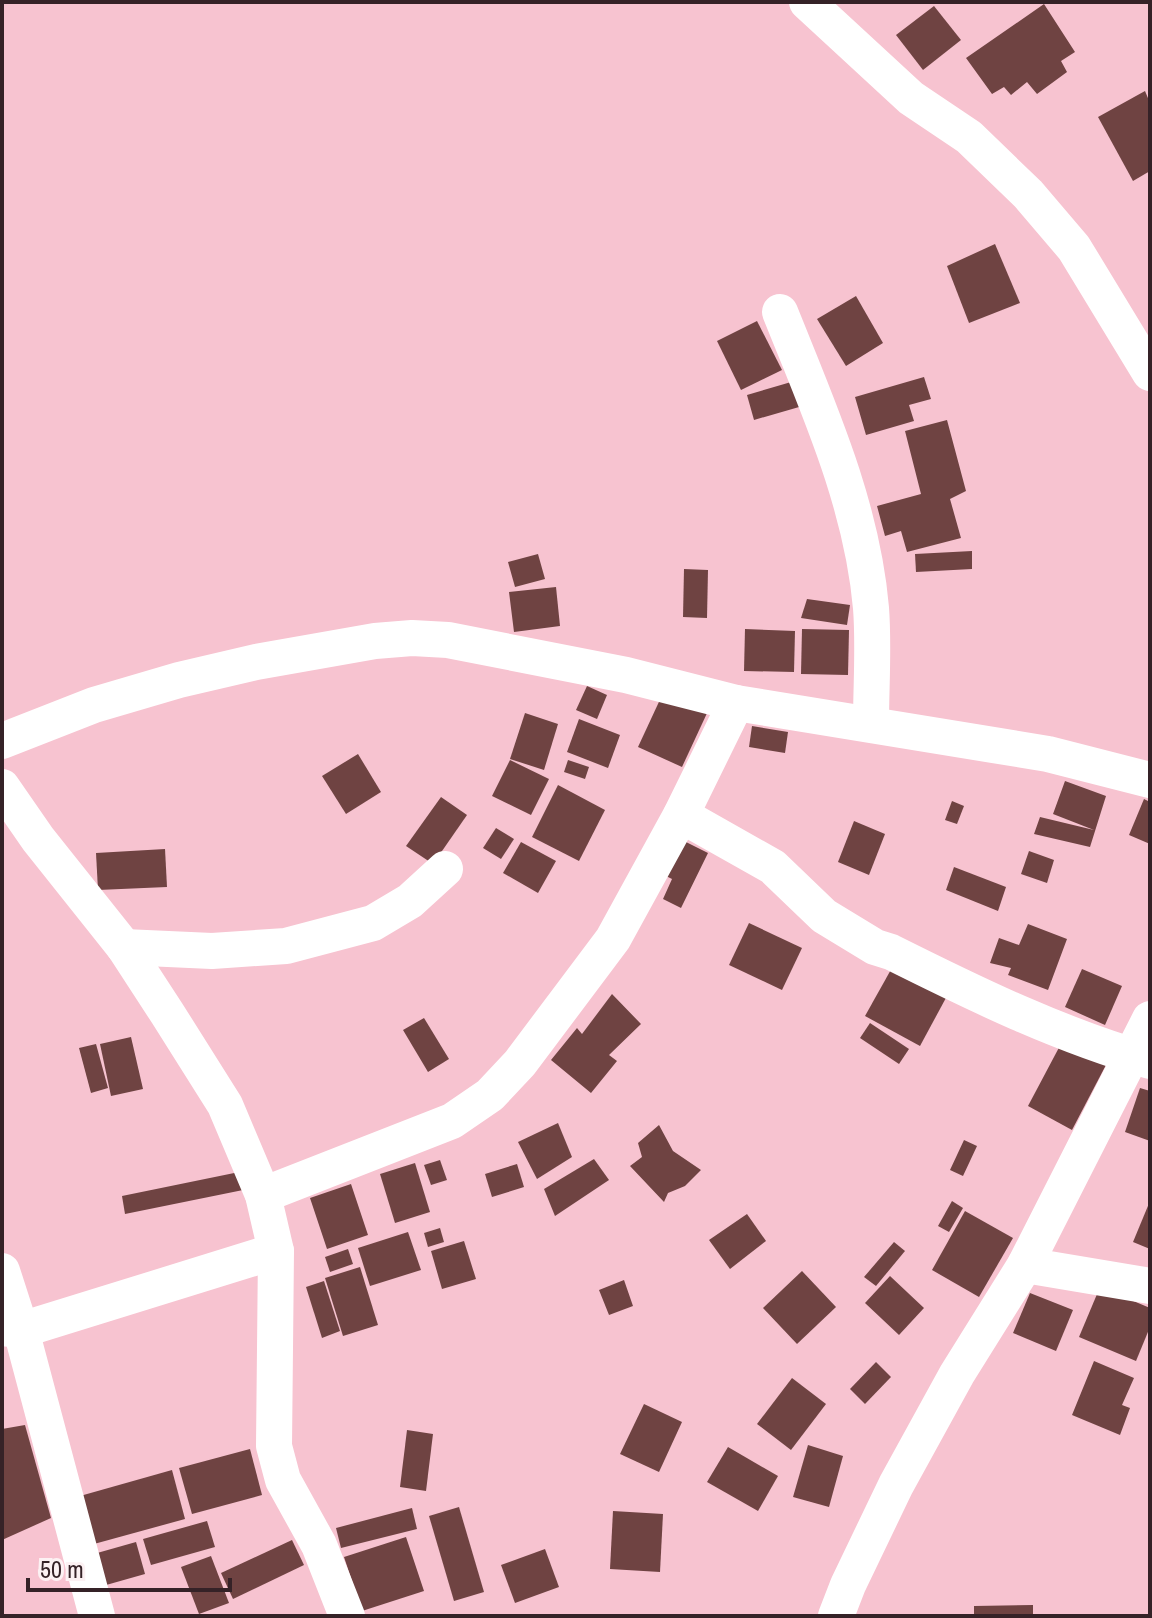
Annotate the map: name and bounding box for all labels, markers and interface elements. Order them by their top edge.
scale bar [28,1542,230,1592]
text: 50 m [40,1553,84,1585]

